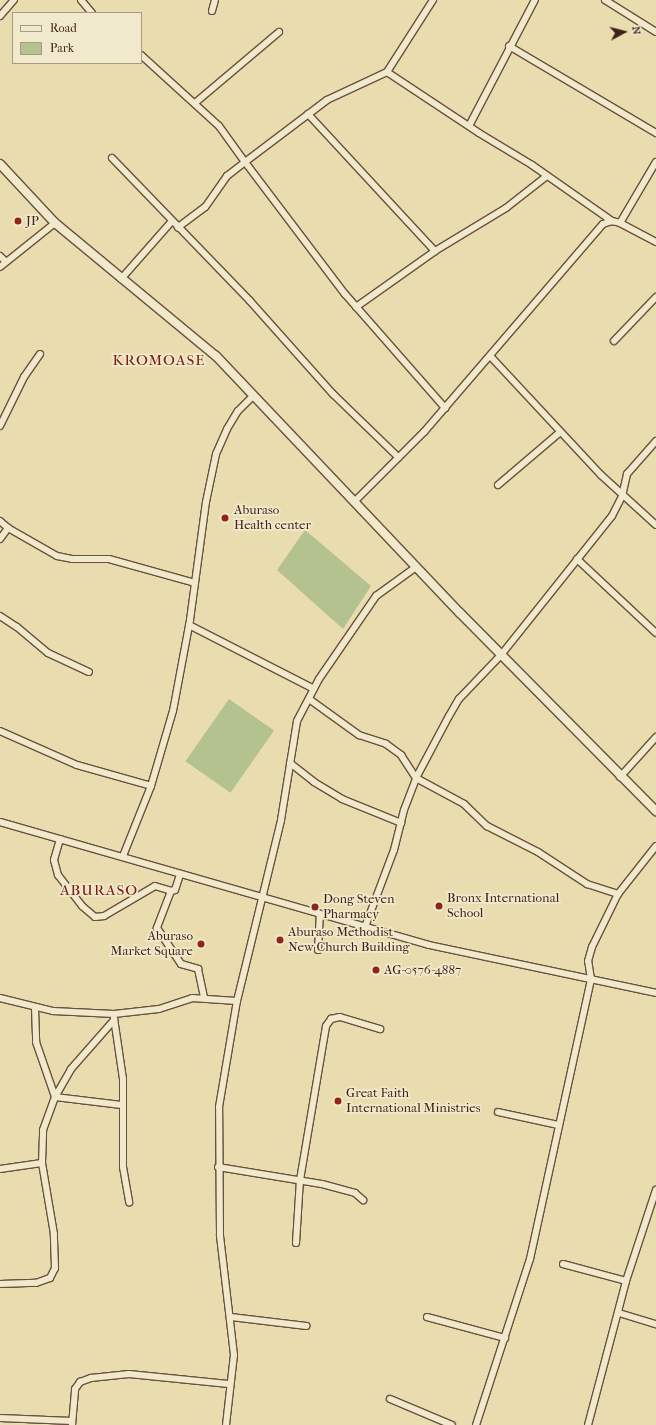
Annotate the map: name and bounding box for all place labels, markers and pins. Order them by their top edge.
place label: JP [26,213,39,229]
marker: JP [13,216,23,226]
place label: Aburaso Health center [234,503,311,534]
marker: Aburaso Health center [219,512,231,524]
place label: Bronx International School [447,891,559,922]
place label: Dong Steven Pharmacy [323,892,395,923]
marker: Bronx International School [434,901,444,911]
marker: Dong Steven Pharmacy [310,902,320,912]
place label: Aburaso Methodist New Church Building [288,925,409,956]
place label: Aburaso Market Square [111,929,193,960]
marker: Aburaso Methodist New Church Building [275,935,285,945]
marker: Aburaso Market Square [196,939,206,949]
place label: AG-0576-4887 [384,962,461,978]
marker: AG-0576-4887 [371,965,381,975]
place label: Great Faith International Ministries [346,1086,481,1117]
marker: Great Faith International Ministries [333,1096,343,1106]

